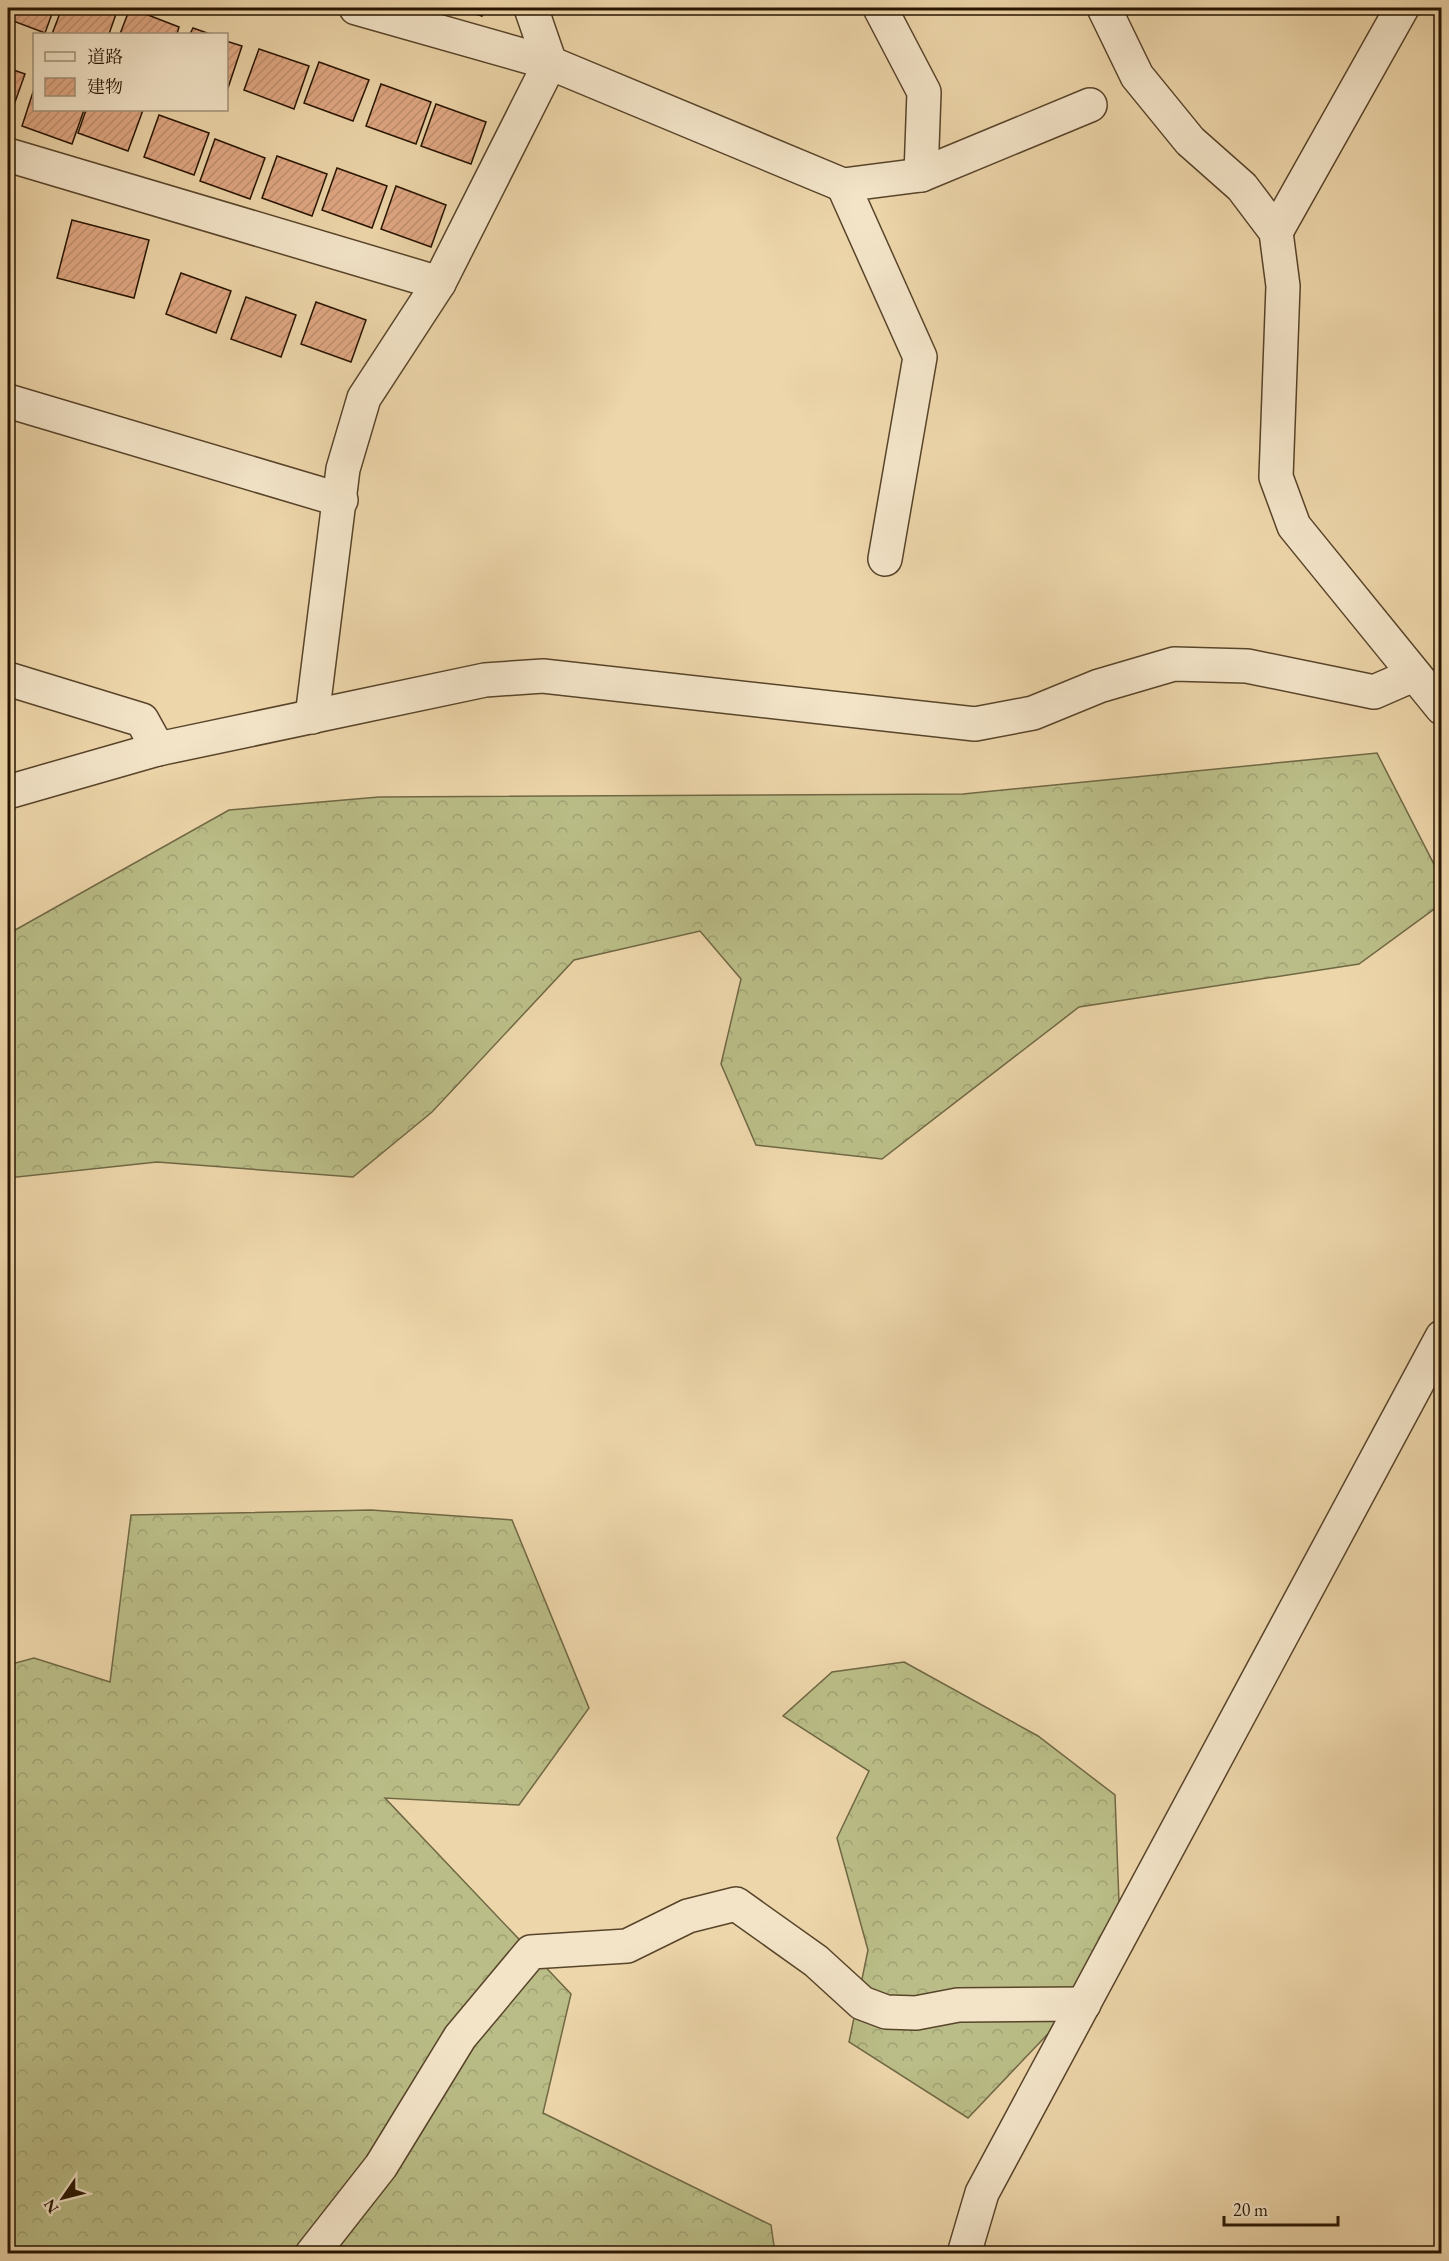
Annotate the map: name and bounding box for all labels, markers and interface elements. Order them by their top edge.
legend [33,33,228,111]
text: 道路 [87,45,123,68]
text: 建物 [87,75,123,98]
north arrow [33,2168,93,2228]
scale bar [1224,2189,1338,2227]
text: N [39,2195,63,2218]
text: 20 m [1233,2198,1268,2221]

